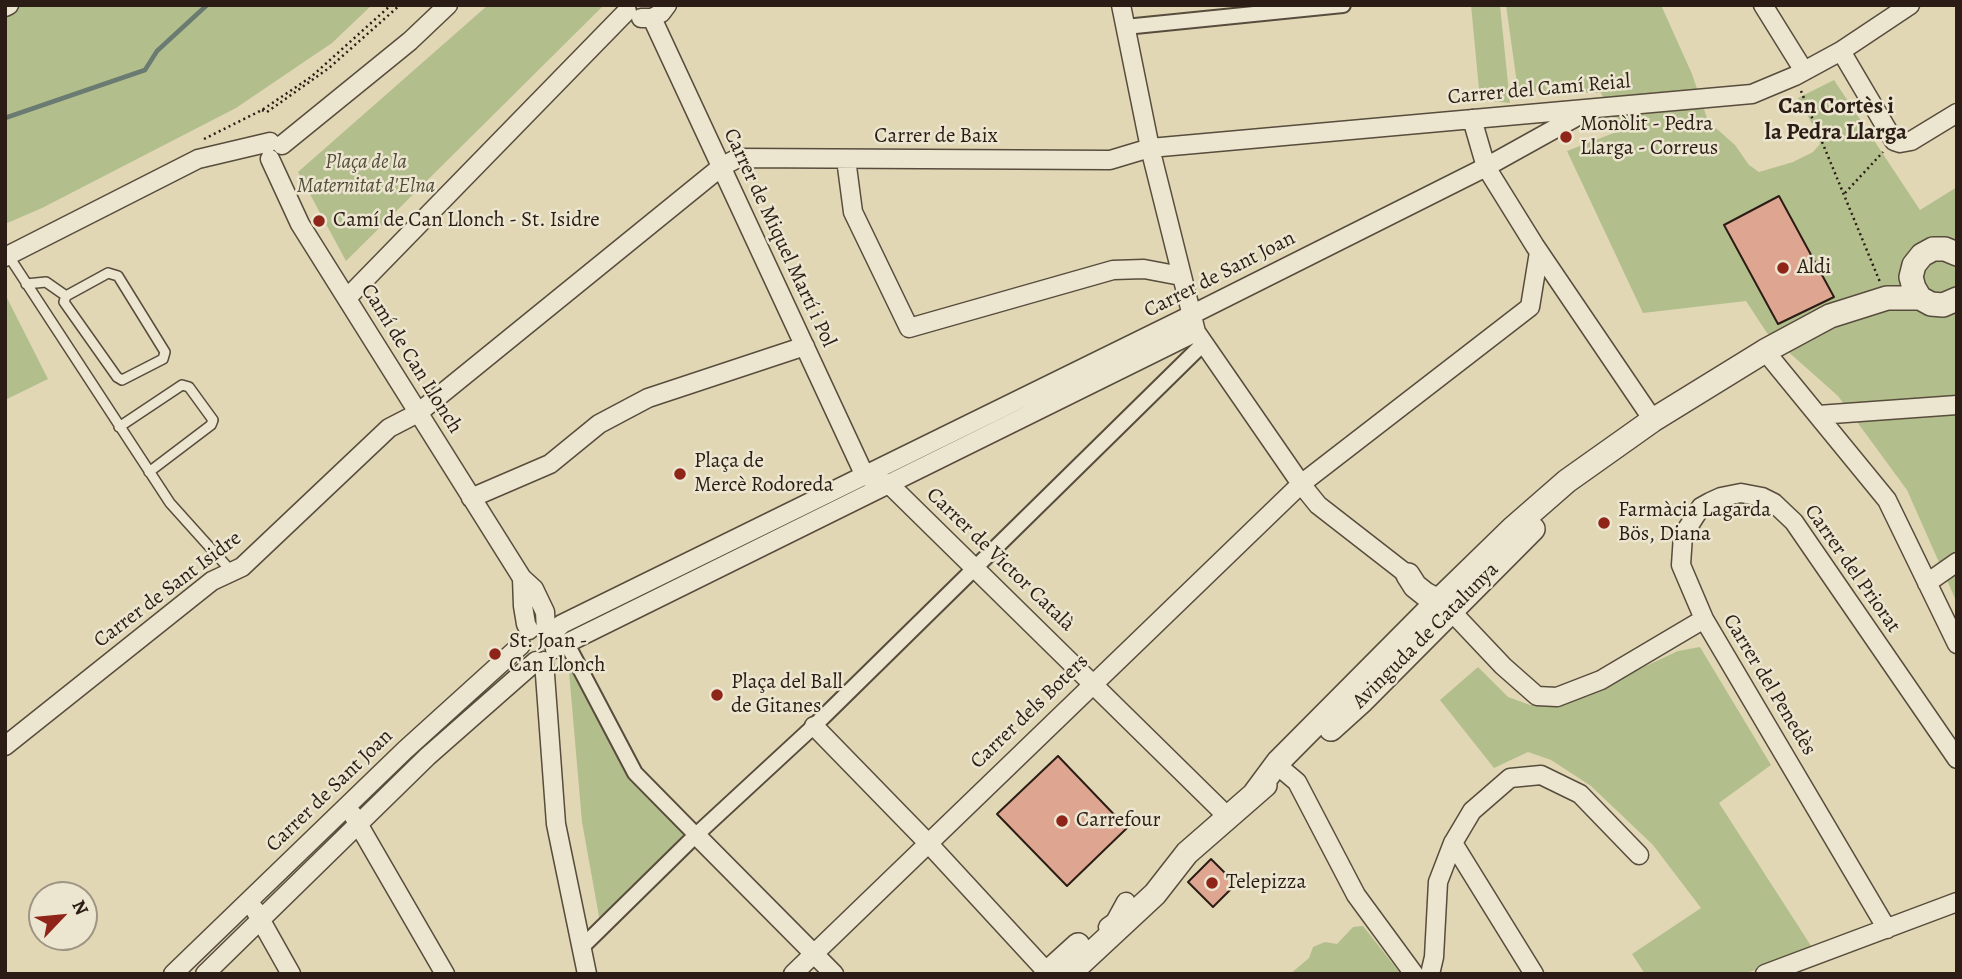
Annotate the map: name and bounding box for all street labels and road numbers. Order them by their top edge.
street label: Carrer del Camí Reial [1447,69,1631,111]
street label: Carrer de Baix [874,124,998,150]
street label: Carrer de Miquel Martí i Pol [717,125,841,351]
street label: Carrer de Sant Joan [1140,226,1300,324]
street label: Camí de Can Llonch [355,279,467,439]
street label: Carrer de Victor Català [921,483,1079,637]
street label: Carrer del Priorat [1798,500,1906,638]
street label: Carrer de Sant Isidre [89,526,247,654]
street label: Avinguda de Catalunya [1348,558,1504,714]
street label: Carrer del Penedès [1717,610,1821,760]
street label: Carrer dels Boters [966,649,1094,775]
street label: Carrer de Sant Joan [261,724,399,858]

